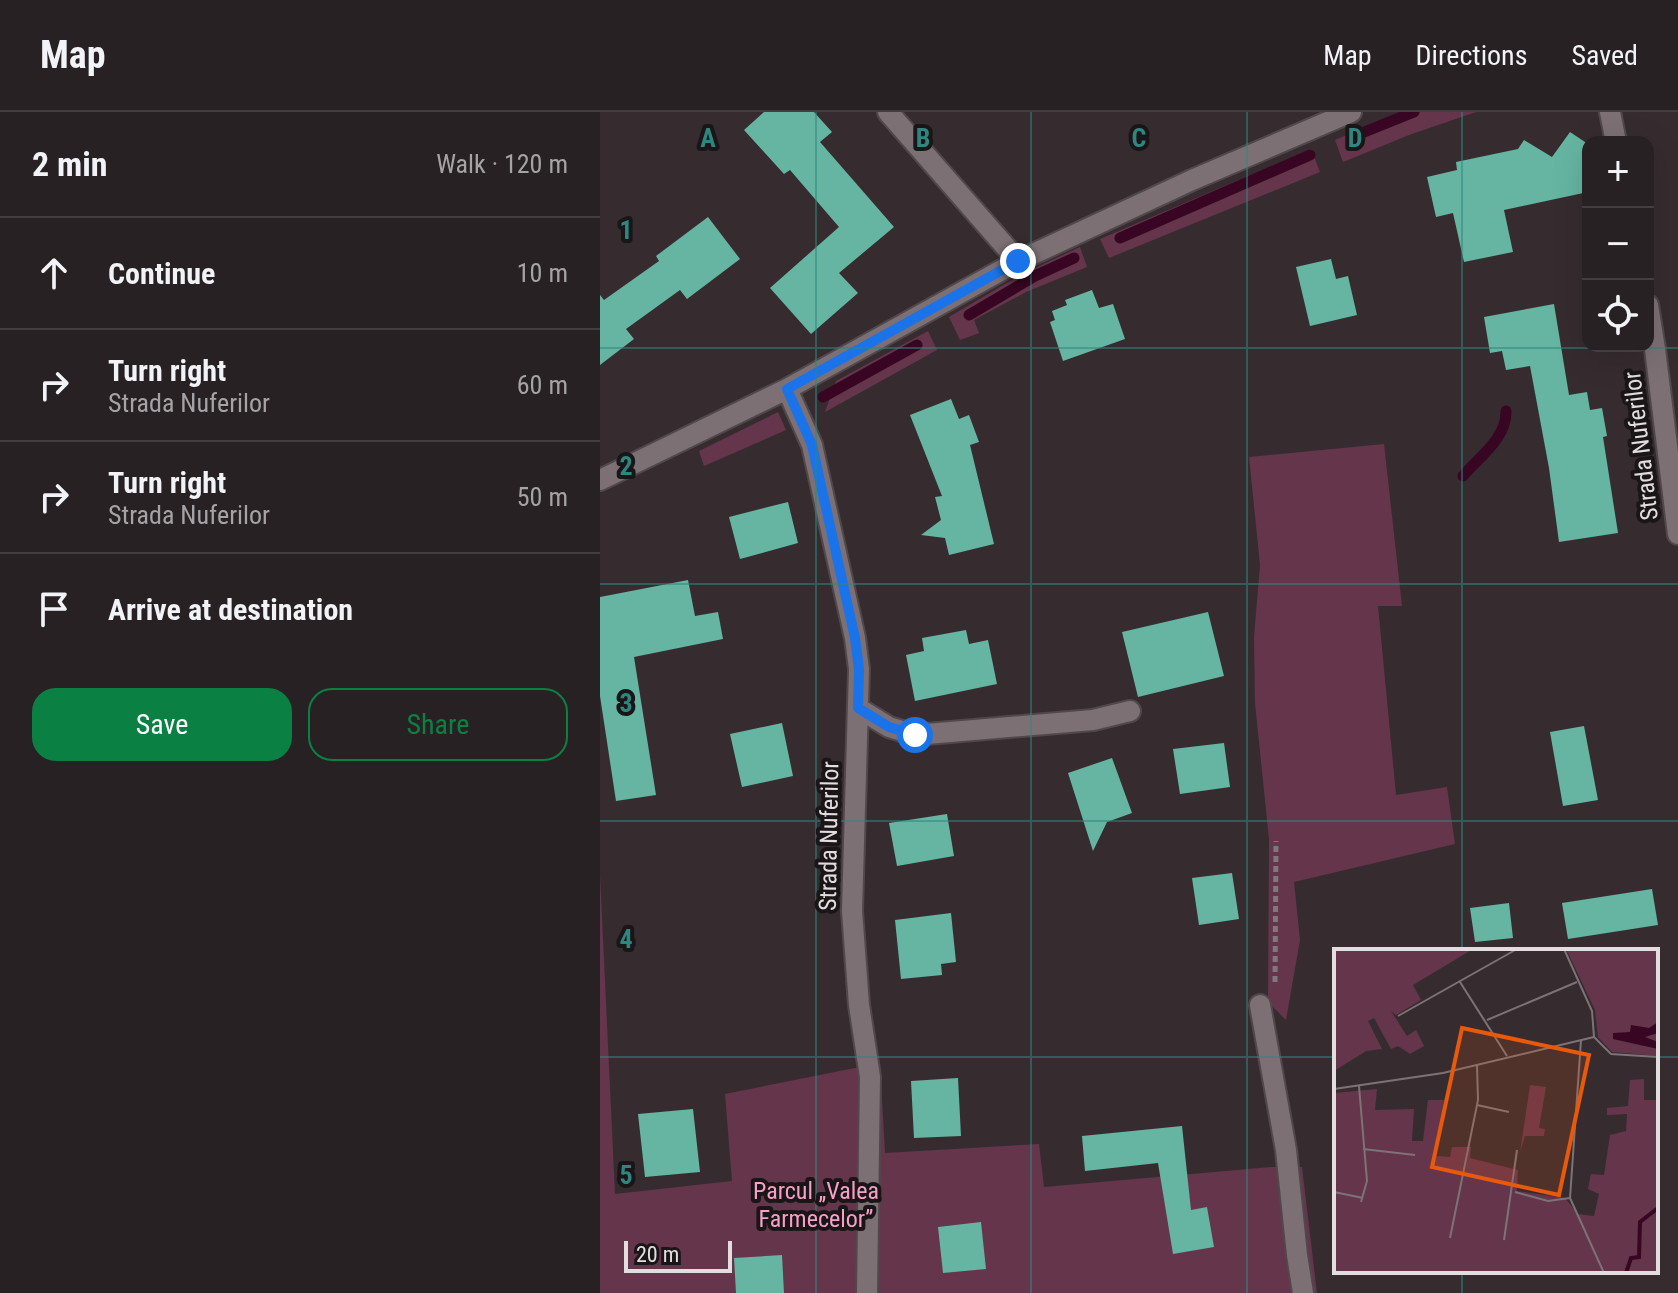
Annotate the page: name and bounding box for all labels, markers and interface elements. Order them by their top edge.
text: Map [40,33,106,77]
text: Map [1323,39,1372,72]
text: Directions [1416,39,1527,72]
text: Saved [1571,39,1638,72]
text: A [700,123,716,153]
text: B [916,123,930,153]
text: C [1132,123,1147,153]
text: D [1348,123,1362,153]
map controls [1582,136,1654,352]
button: + [1582,136,1654,208]
text: 2 min [32,144,108,184]
text: Walk · 120 m [436,149,568,179]
button: − [1582,208,1654,280]
text: 1 [619,215,633,245]
route end [1000,243,1036,279]
icon: ahead [32,251,76,295]
text: Continue [108,256,215,291]
text: 10 m [517,258,568,288]
button: locate [1582,280,1654,352]
text: Turn right [108,353,226,388]
icon: right [32,363,76,407]
text: 60 m [517,370,568,400]
street label: Strada Nuferilor [1618,370,1664,522]
text: Strada Nuferilor [108,388,270,418]
text: 2 [619,451,633,481]
text: Turn right [108,465,226,500]
icon: right [32,475,76,519]
text: 50 m [517,482,568,512]
text: Strada Nuferilor [108,500,270,530]
icon: arrive [32,587,76,631]
text: Arrive at destination [108,592,353,627]
button: Save [32,688,292,761]
button: Share [308,688,568,761]
text: 3 [619,688,633,718]
route start [897,717,933,753]
street label: Strada Nuferilor [814,761,844,911]
text: 4 [619,924,633,954]
inset map [1334,949,1658,1273]
text: 5 [619,1160,633,1190]
park label: Parcul „Valea Farmecelor” [753,1177,879,1233]
scale bar [624,1237,732,1273]
text: 20 m [636,1242,679,1267]

